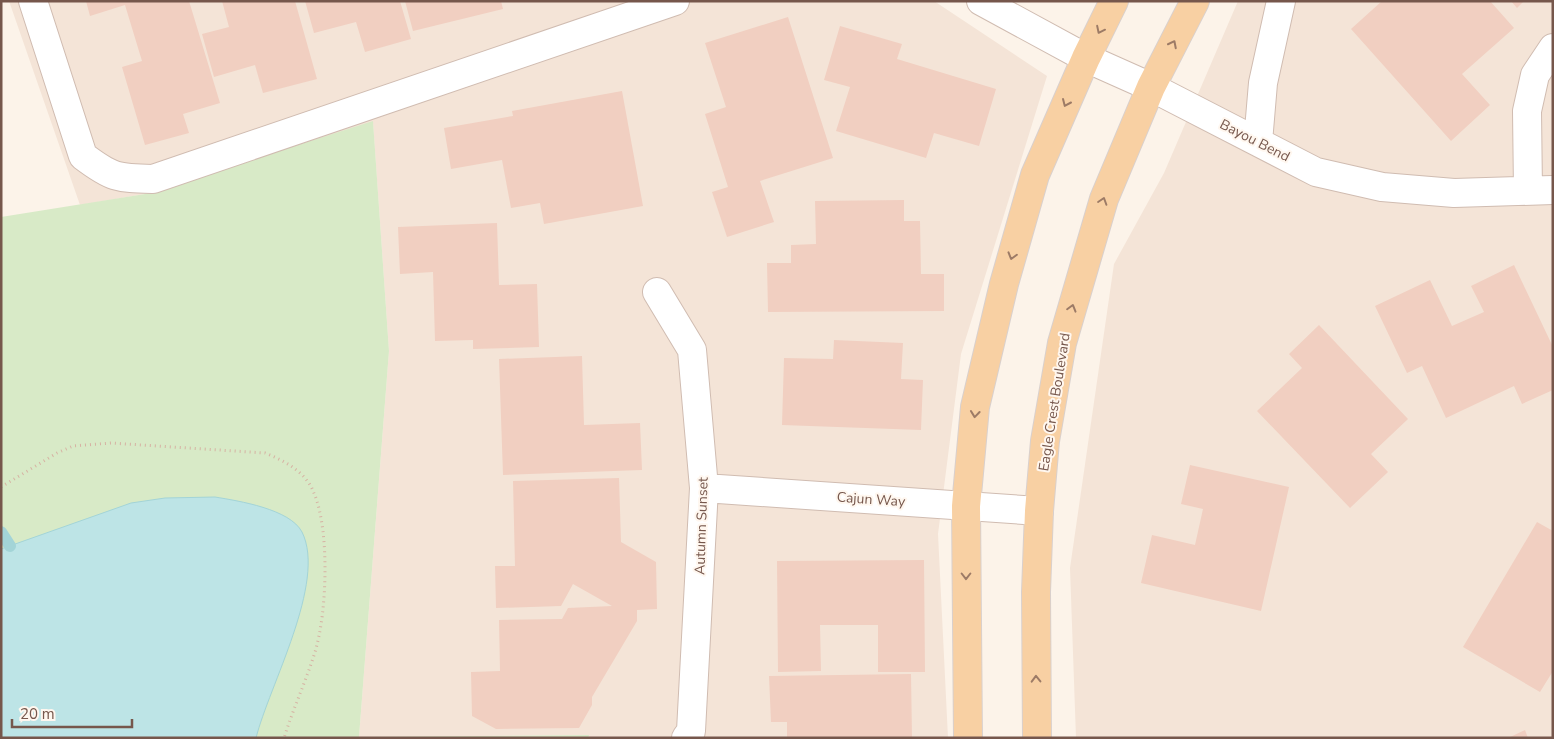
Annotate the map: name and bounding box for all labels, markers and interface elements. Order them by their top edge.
one-way arrow [1096,25,1106,34]
one-way arrow [1167,40,1177,49]
one-way arrow [1062,98,1073,107]
street label: Bayou Bend [1217,115,1293,166]
one-way arrow [1098,198,1108,206]
one-way arrow [1007,251,1017,259]
one-way arrow [1067,304,1077,312]
street label: Eagle Crest Boulevard [1034,332,1075,473]
one-way arrow [970,410,981,418]
street label: Autumn Sunset [690,477,713,575]
street label: Cajun Way [836,488,907,511]
one-way arrow [961,572,971,580]
one-way arrow [1031,674,1041,682]
scale bar [12,696,132,728]
text: 20 m [20,704,55,724]

